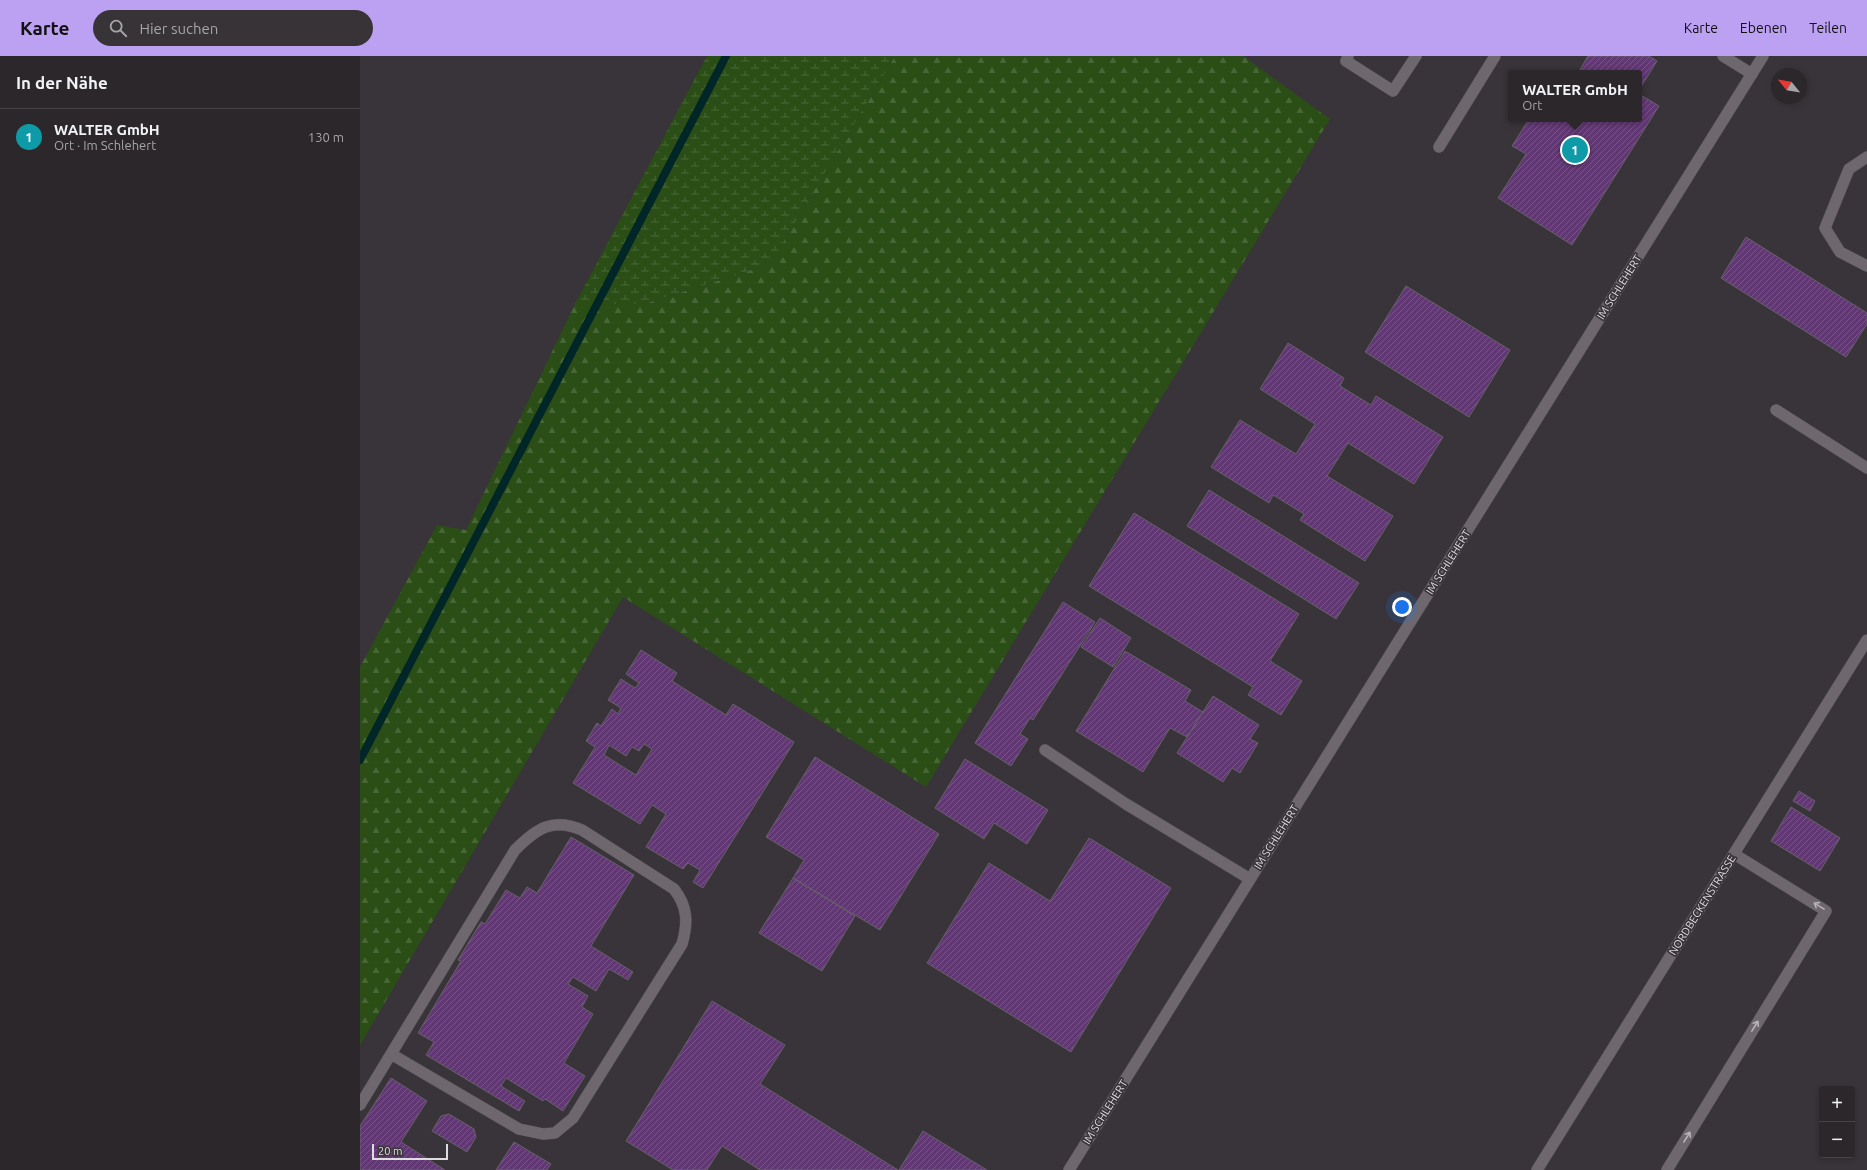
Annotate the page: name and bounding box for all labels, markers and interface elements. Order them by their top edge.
search box [93,10,373,46]
text: Karte [20,17,69,39]
icon: search [107,17,129,39]
text: Hier suchen [139,20,218,37]
text: Karte [1684,20,1718,36]
text: Ebenen [1740,20,1787,36]
text: Teilen [1809,20,1847,36]
north arrow [1771,68,1807,104]
popup [1508,70,1642,122]
text: In der Nähe [16,73,108,92]
text: WALTER GmbH [1522,81,1628,98]
text: Ort [1522,98,1542,112]
text: WALTER GmbH [54,121,160,138]
text: 1 [25,130,33,144]
text: 130 m [308,130,344,144]
pin: 1 [1562,135,1588,165]
text: Ort · Im Schlehert [54,138,156,152]
street label: IM SCHLEHERT [1594,253,1644,321]
street label: IM SCHLEHERT [1423,528,1473,596]
your location [1392,597,1412,617]
street label: IM SCHLEHERT [1251,803,1301,871]
street label: NORDBECKENSTRASSE [1666,853,1738,957]
one-way arrow [1814,902,1825,910]
one-way arrow [1752,1020,1760,1032]
street label: IM SCHLEHERT [1080,1078,1130,1146]
map controls [1819,1086,1855,1158]
button: + [1819,1086,1855,1122]
button: − [1819,1122,1855,1158]
one-way arrow [1683,1132,1691,1143]
scale bar [372,1142,448,1161]
text: 20 m [378,1145,402,1157]

